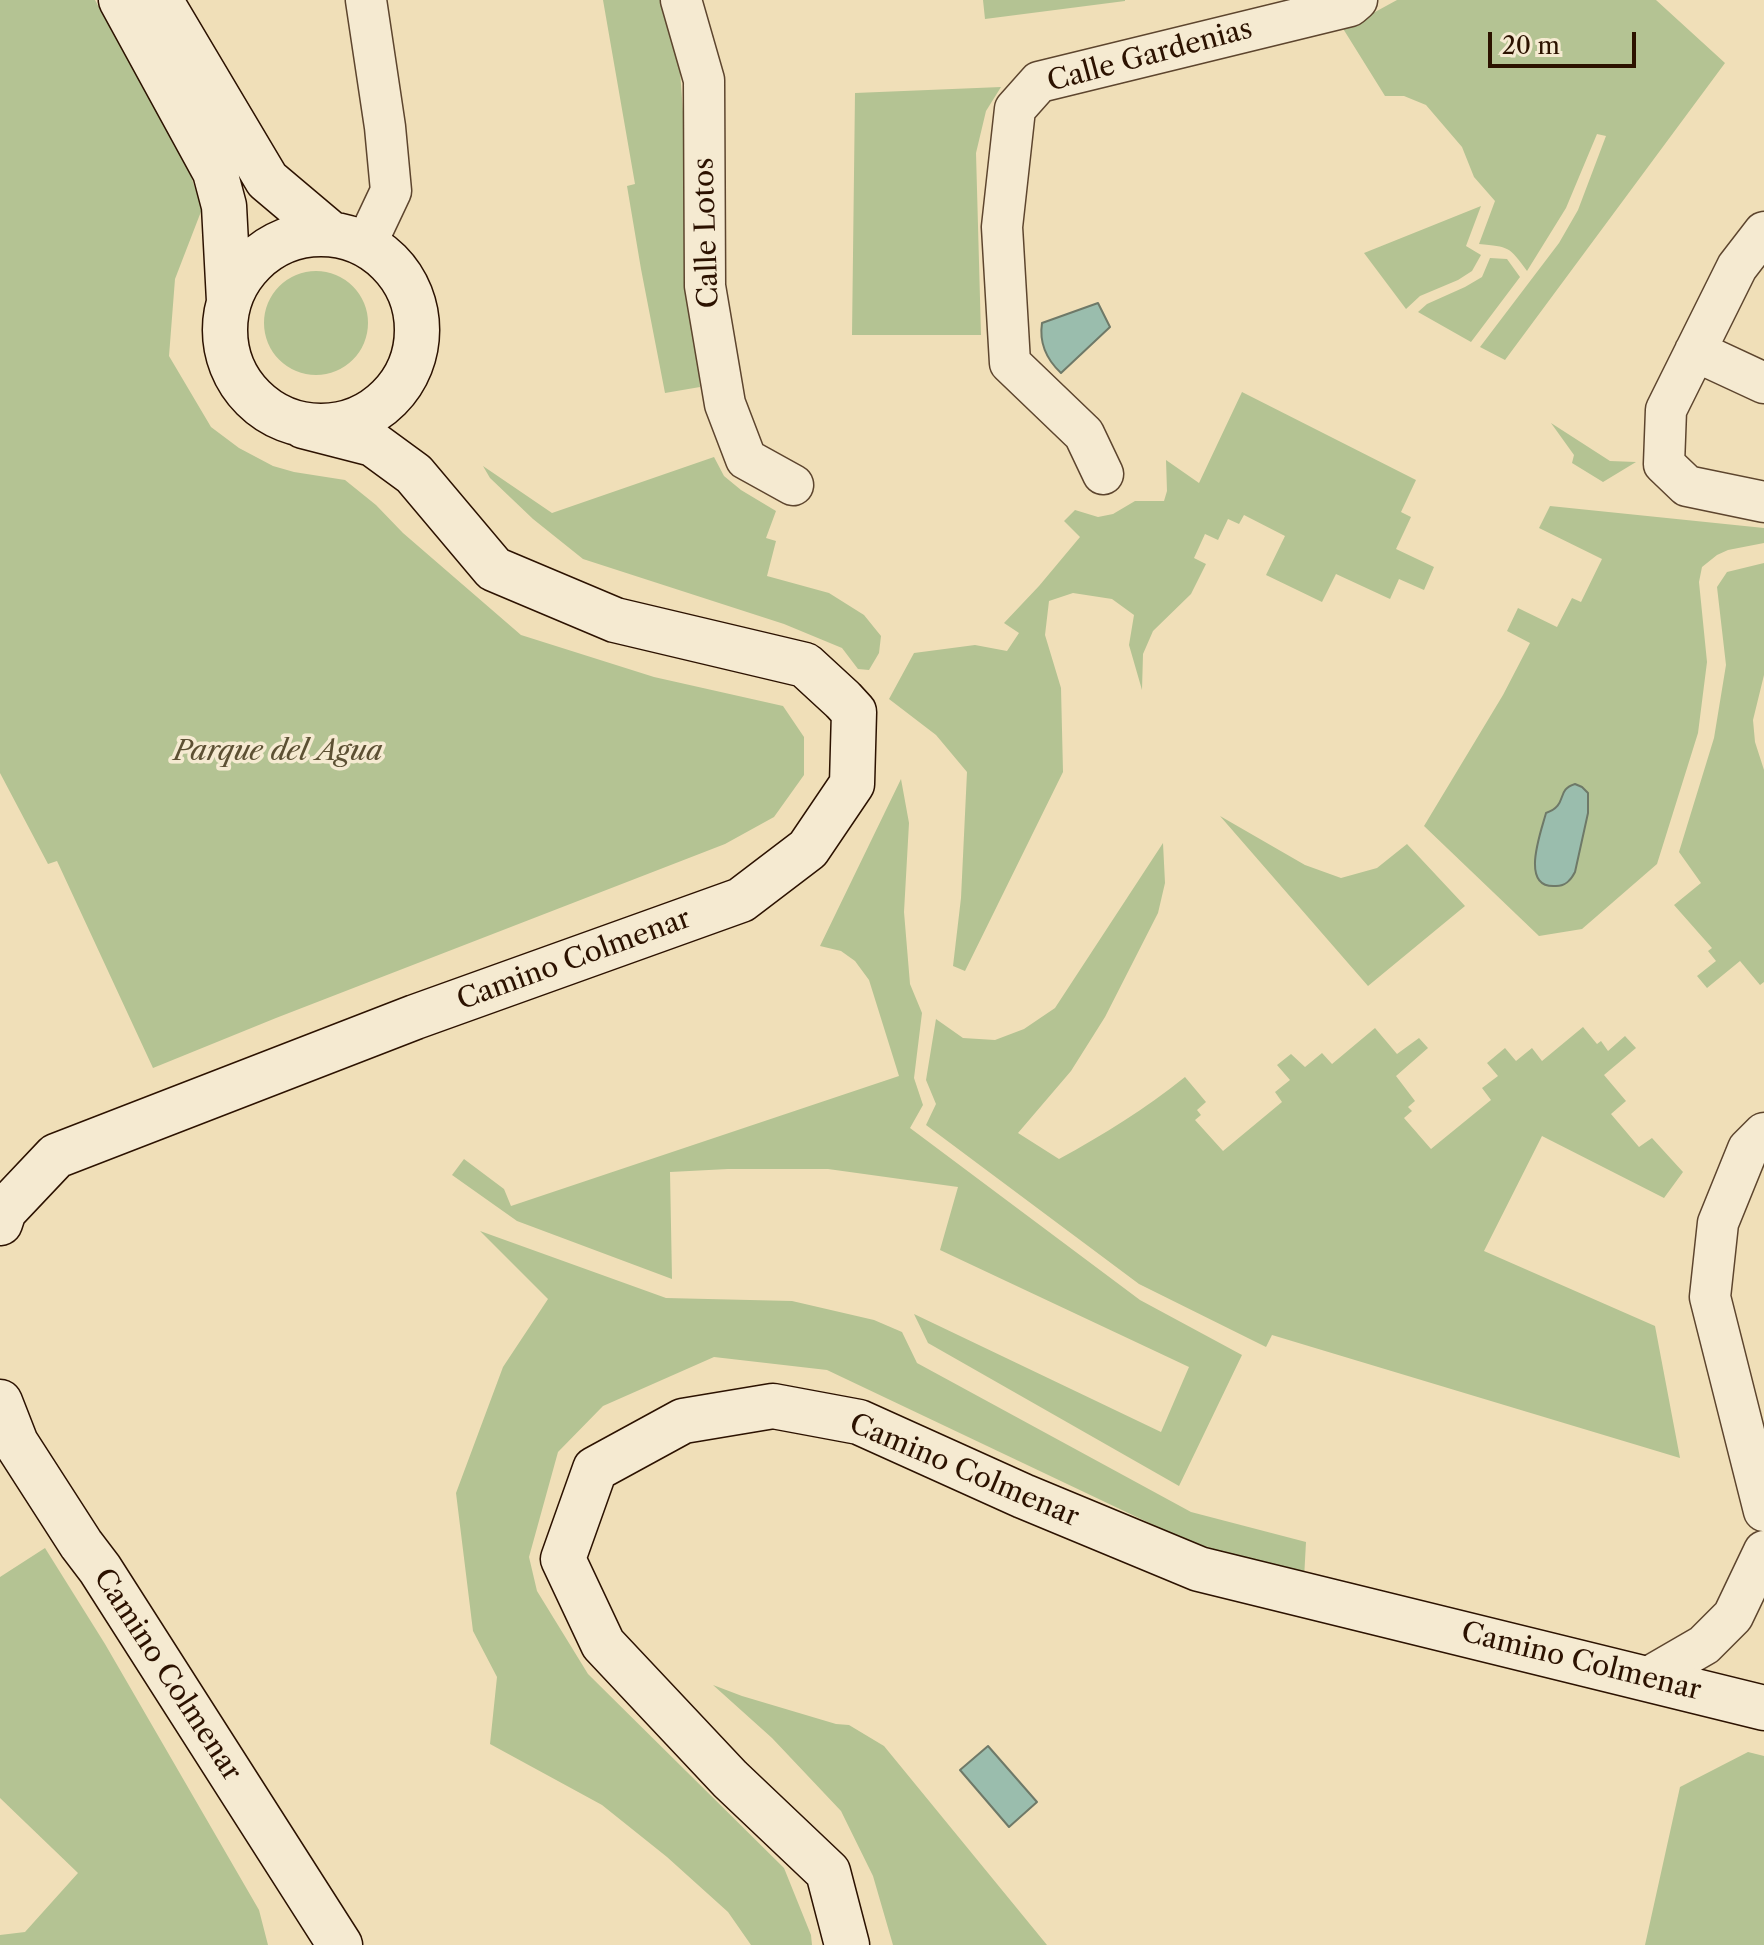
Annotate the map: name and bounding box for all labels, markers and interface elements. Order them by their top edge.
street label: Calle Gardenias [1044,13,1256,99]
scale bar [1492,16,1640,66]
text: 20 m [1502,31,1560,60]
street label: Calle Lotos [688,157,726,309]
park label: Parque del Agua [173,735,383,769]
street label: Camino Colmenar [453,902,695,1018]
street label: Camino Colmenar [844,1407,1084,1535]
street label: Camino Colmenar [86,1563,248,1787]
street label: Camino Colmenar [1458,1616,1704,1708]

